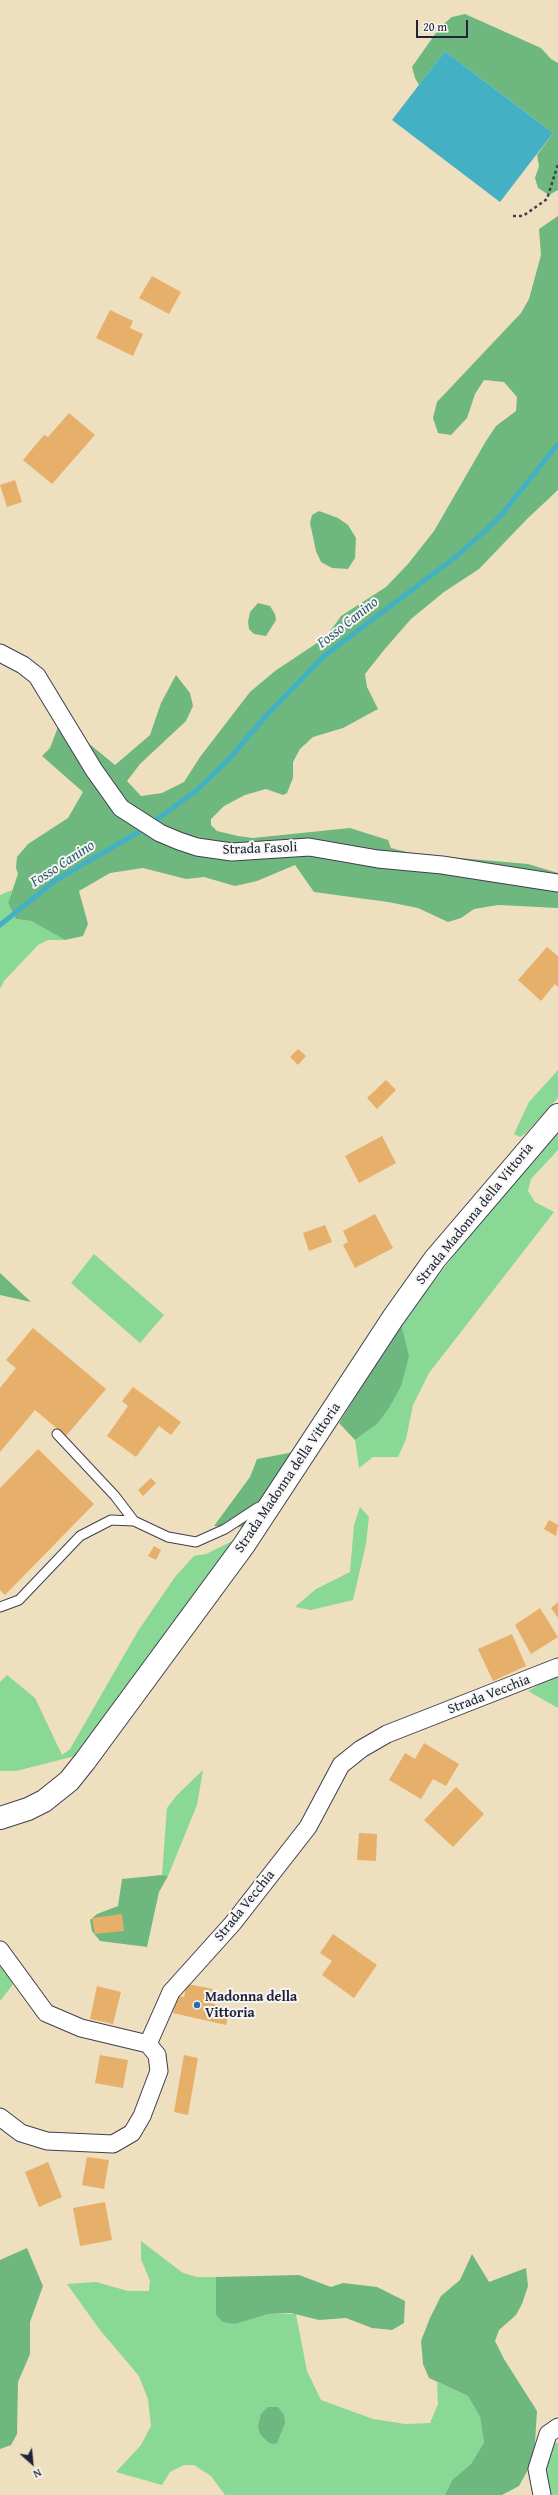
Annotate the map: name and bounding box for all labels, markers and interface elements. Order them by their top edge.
scale bar [418,12,470,38]
text: 20 m [423,18,447,35]
water label: Fosso Canino [314,594,382,652]
water label: Fosso Canino [28,837,98,891]
street label: Strada Fasoli [222,839,298,859]
street label: Strada Madonna della Vittoria [413,1140,537,1288]
street label: Strada Madonna della Vittoria [231,1400,345,1556]
street label: Strada Vecchia [446,1672,532,1718]
street label: Strada Vecchia [211,1867,279,1945]
place label: Madonna della Vittoria [205,1989,297,2022]
marker: Madonna della Vittoria [192,2000,202,2010]
north arrow [12,2443,52,2483]
text: N [31,2465,44,2482]

